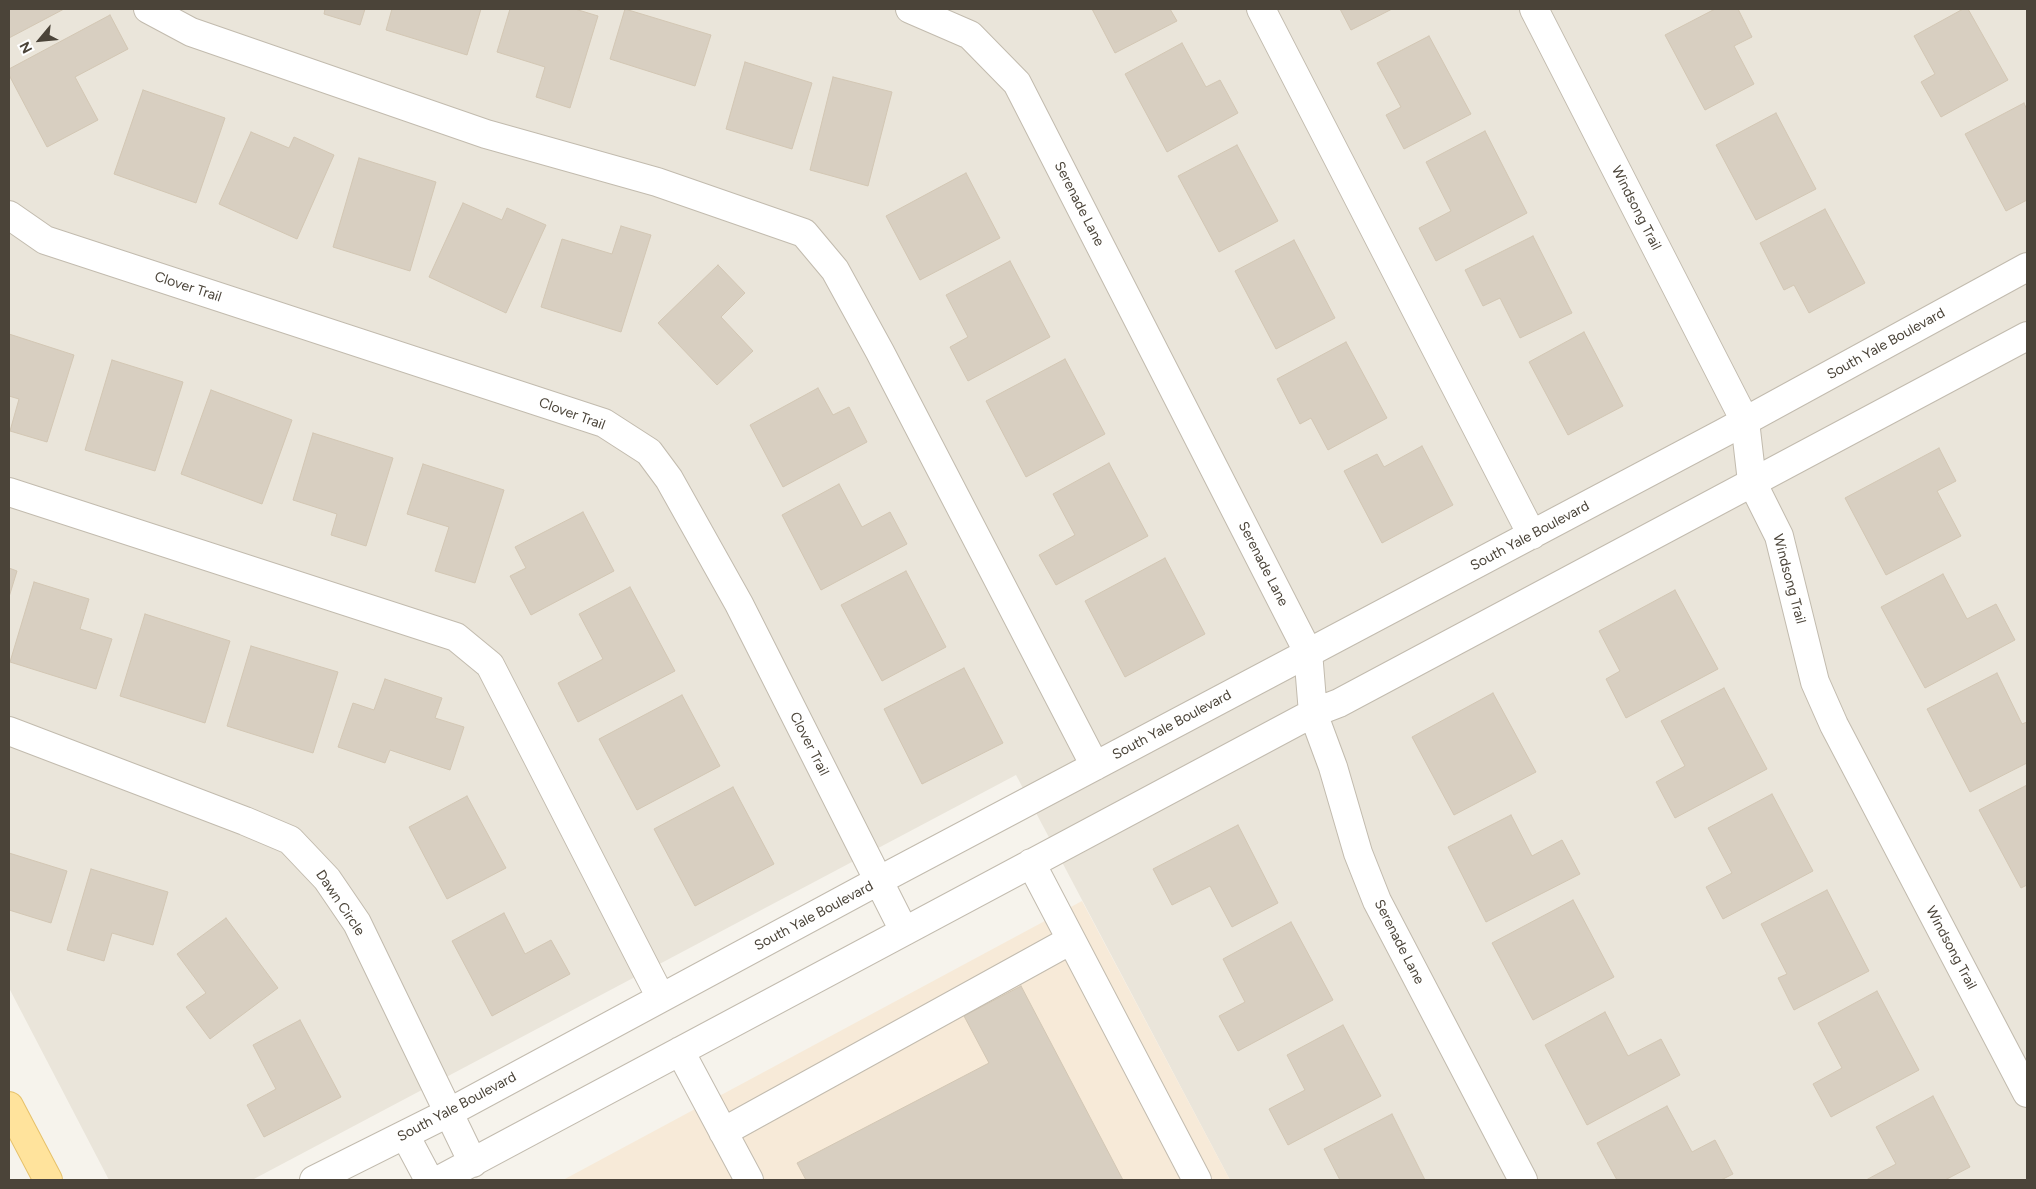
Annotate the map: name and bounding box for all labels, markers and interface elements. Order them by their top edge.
north arrow [15,15,65,65]
text: N [16,39,36,56]
street label: Serenade Lane [1050,159,1108,249]
street label: Windsong Trail [1608,163,1664,253]
street label: Clover Trail [152,268,224,306]
street label: South Yale Boulevard [1824,305,1948,383]
street label: Clover Trail [537,394,607,434]
street label: South Yale Boulevard [1468,498,1592,574]
street label: Serenade Lane [1234,519,1292,609]
street label: Windsong Trail [1769,532,1809,626]
street label: South Yale Boulevard [1110,687,1234,763]
street label: Clover Trail [786,709,832,779]
street label: Dawn Circle [312,867,368,939]
street label: South Yale Boulevard [752,878,876,954]
street label: Serenade Lane [1370,897,1428,987]
street label: Windsong Trail [1922,903,1980,993]
street label: South Yale Boulevard [395,1069,519,1145]

